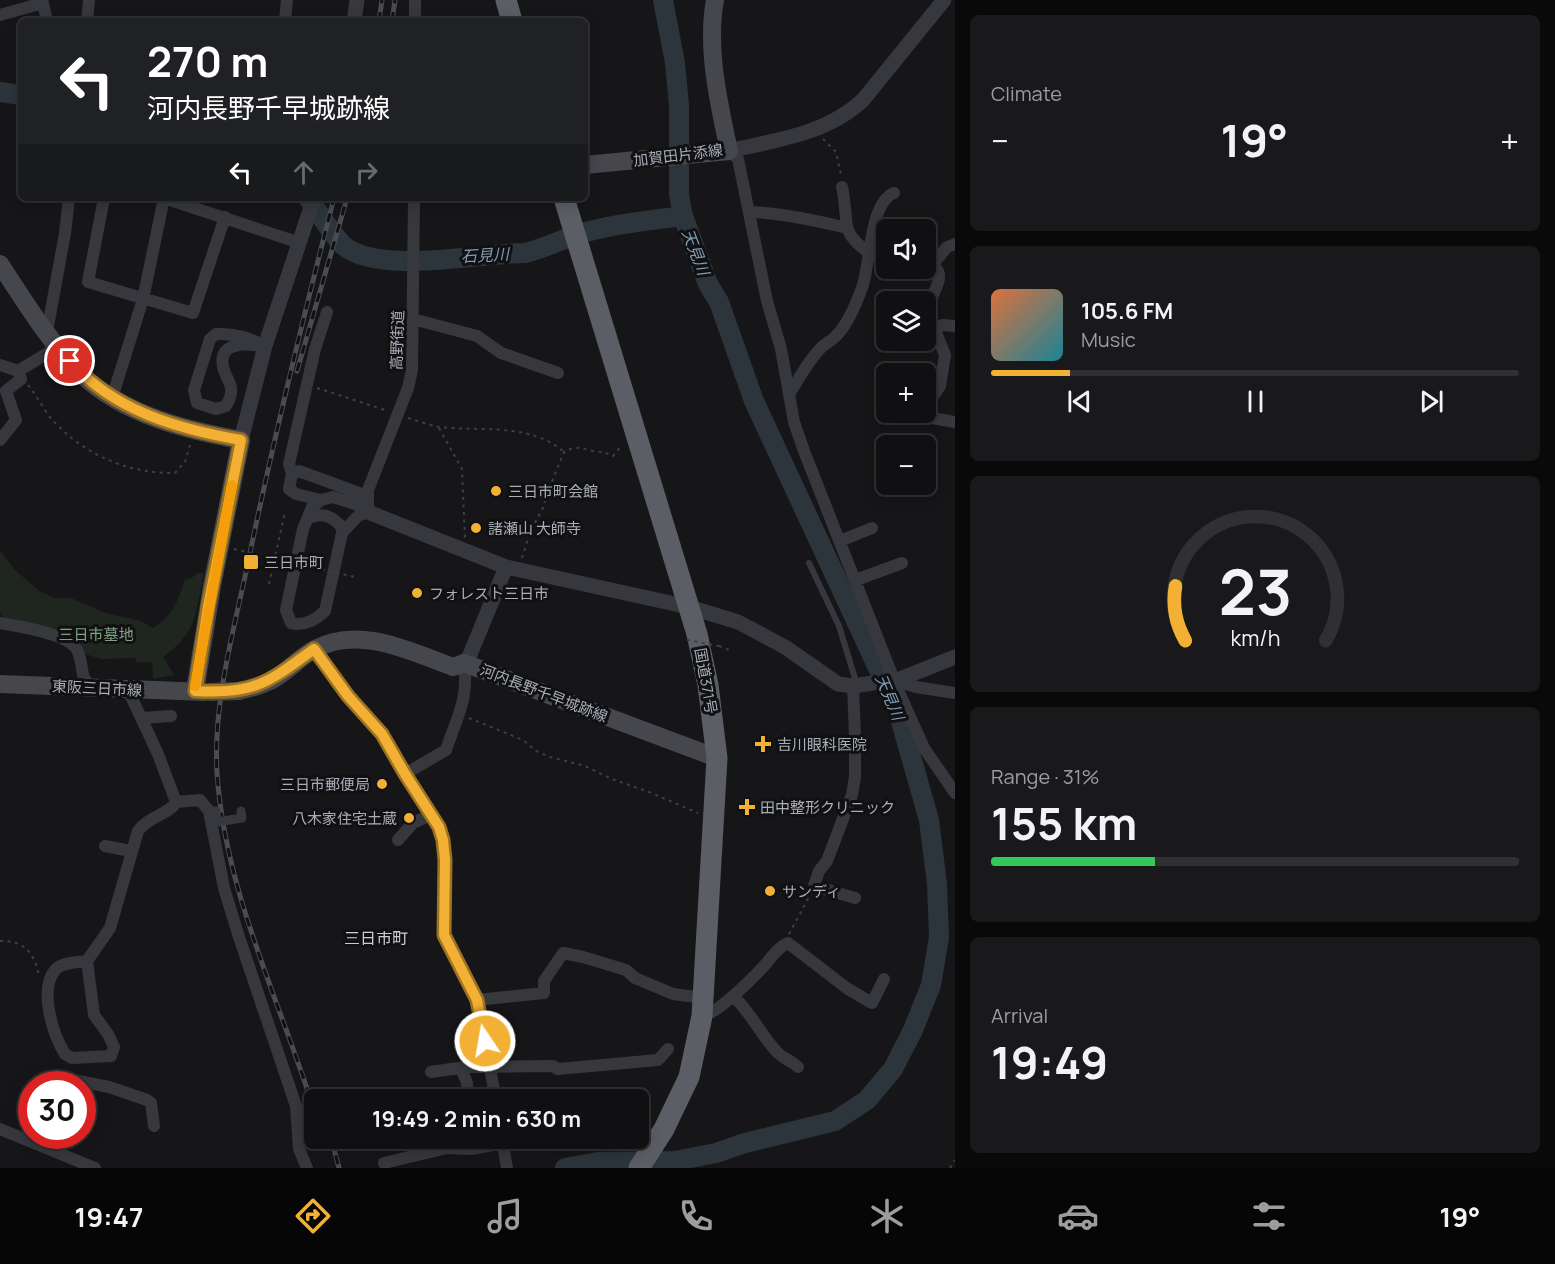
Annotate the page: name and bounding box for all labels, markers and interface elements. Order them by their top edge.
text: 270 m [147,32,268,90]
icon: left [48,42,126,120]
text: Climate [991,80,1062,107]
text: 河内長野千早城跡線 [147,89,390,126]
text: 19° [1220,109,1288,171]
text: − [991,118,1009,163]
text: + [1500,118,1519,163]
street label: 加賀田片添線 [632,139,724,171]
icon: left [224,156,257,189]
icon: ahead [287,156,320,189]
icon: right [350,156,383,189]
map controls [876,219,936,495]
button: sound [876,219,936,279]
water label: 天見川 [677,226,716,280]
water label: 石見川 [460,243,512,267]
button: layers [876,291,936,351]
text: 105.6 FM [1081,296,1173,326]
street label: 高野街道 [385,310,409,370]
text: Music [1081,326,1136,353]
pin [44,335,95,386]
icon: arrive [53,344,86,377]
button: + [876,363,936,423]
icon: previous [1063,385,1096,418]
icon: pause [1239,385,1272,418]
icon: next [1415,385,1448,418]
button: − [876,435,936,495]
place label: 三日市町会館 [508,481,598,502]
marker: 三日市町会館 [489,484,503,498]
place label: 諸瀬山 大師寺 [488,518,581,539]
marker: 諸瀬山 大師寺 [469,521,483,535]
text: 23 [1218,548,1292,634]
place label: 三日市町 [264,552,324,573]
marker: 三日市町 [242,553,260,571]
place label: フォレスト三日市 [429,583,549,604]
marker: フォレスト三日市 [410,586,424,600]
text: km/h [1230,623,1280,652]
park label: 三日市墓地 [58,624,134,645]
street label: 国道371号 [690,646,722,716]
street label: 河内長野千早城跡線 [477,659,611,727]
water label: 天見川 [870,671,910,725]
street label: 東阪三日市線 [52,675,142,701]
place label: 吉川眼科医院 [777,734,867,755]
marker: 吉川眼科医院 [754,735,772,753]
text: Range · 31% [991,763,1100,790]
place label: 三日市郵便局 [280,774,370,795]
marker: 三日市郵便局 [375,777,389,791]
text: 155 km [991,792,1137,854]
place label: 田中整形クリニック [760,797,895,818]
marker: 田中整形クリニック [738,798,756,816]
place label: 八木家住宅土蔵 [292,808,397,829]
marker: 八木家住宅土蔵 [402,811,416,825]
place label: サンディ [782,881,841,902]
marker: サンディ [763,884,777,898]
district label: 三日市町 [344,927,408,949]
text: Arrival [991,1002,1048,1029]
position arrow [453,1009,517,1073]
text: 19:49 [991,1031,1108,1093]
speed limit sign: 30 [18,1071,96,1149]
text: 19:49 · 2 min · 630 m [372,1104,581,1134]
icon: directions [292,1195,334,1237]
icon: music [484,1195,526,1237]
icon: phone [675,1195,717,1237]
icon: climate [866,1195,908,1237]
icon: car [1057,1195,1099,1237]
icon: filters [1248,1195,1290,1237]
text: 19:47 [75,1198,143,1235]
text: 19° [1440,1198,1480,1235]

